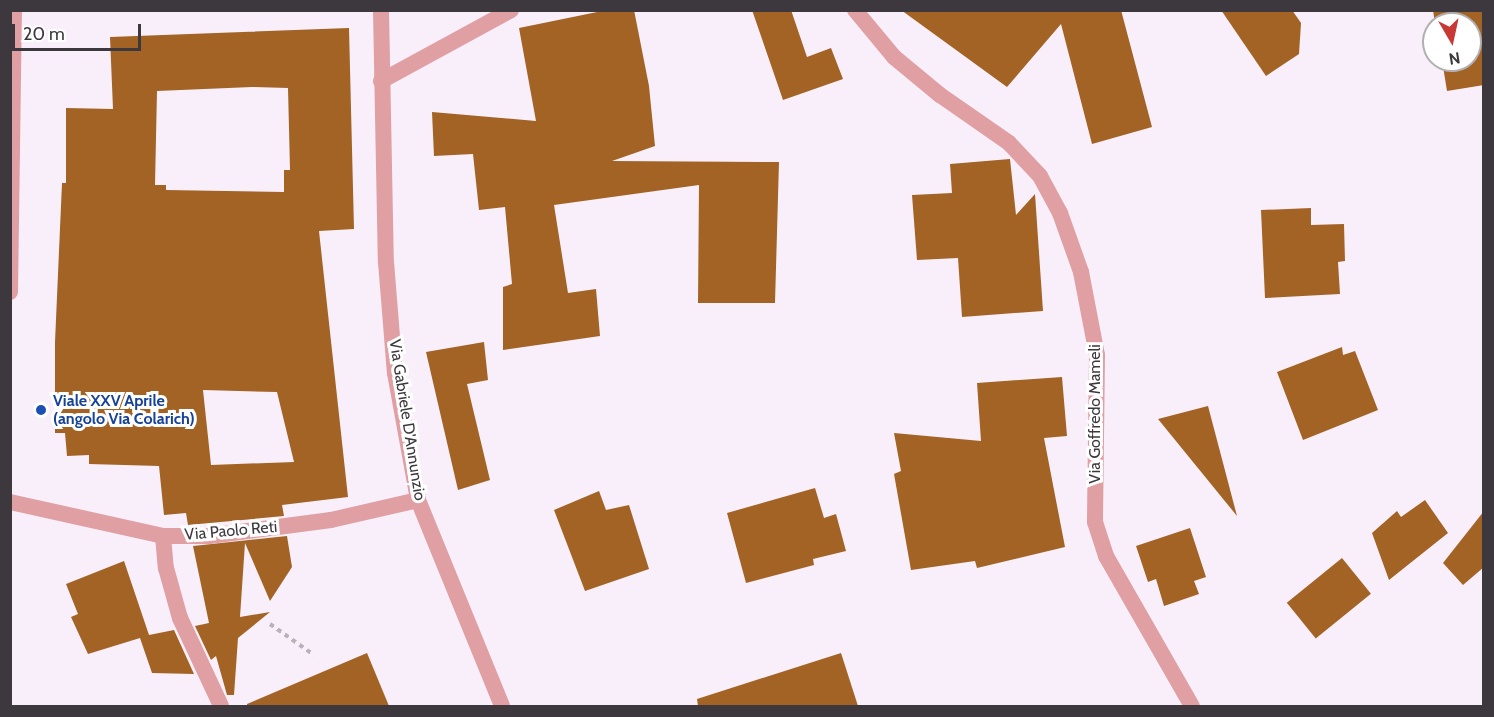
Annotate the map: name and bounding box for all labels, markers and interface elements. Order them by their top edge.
scale bar [15,12,144,50]
north arrow [1422,12,1482,72]
text: 20 m [23,23,65,45]
text: N [1448,48,1462,69]
street label: Via Gabriele D'Annunzio [385,338,429,502]
street label: Via Goffredo Mameli [1085,344,1105,484]
place label: Viale XXV Aprile (angolo Via Colarich) [53,391,195,429]
marker: Viale XXV Aprile (angolo Via Colarich) [34,403,48,417]
street label: Via Paolo Reti [184,517,278,545]

